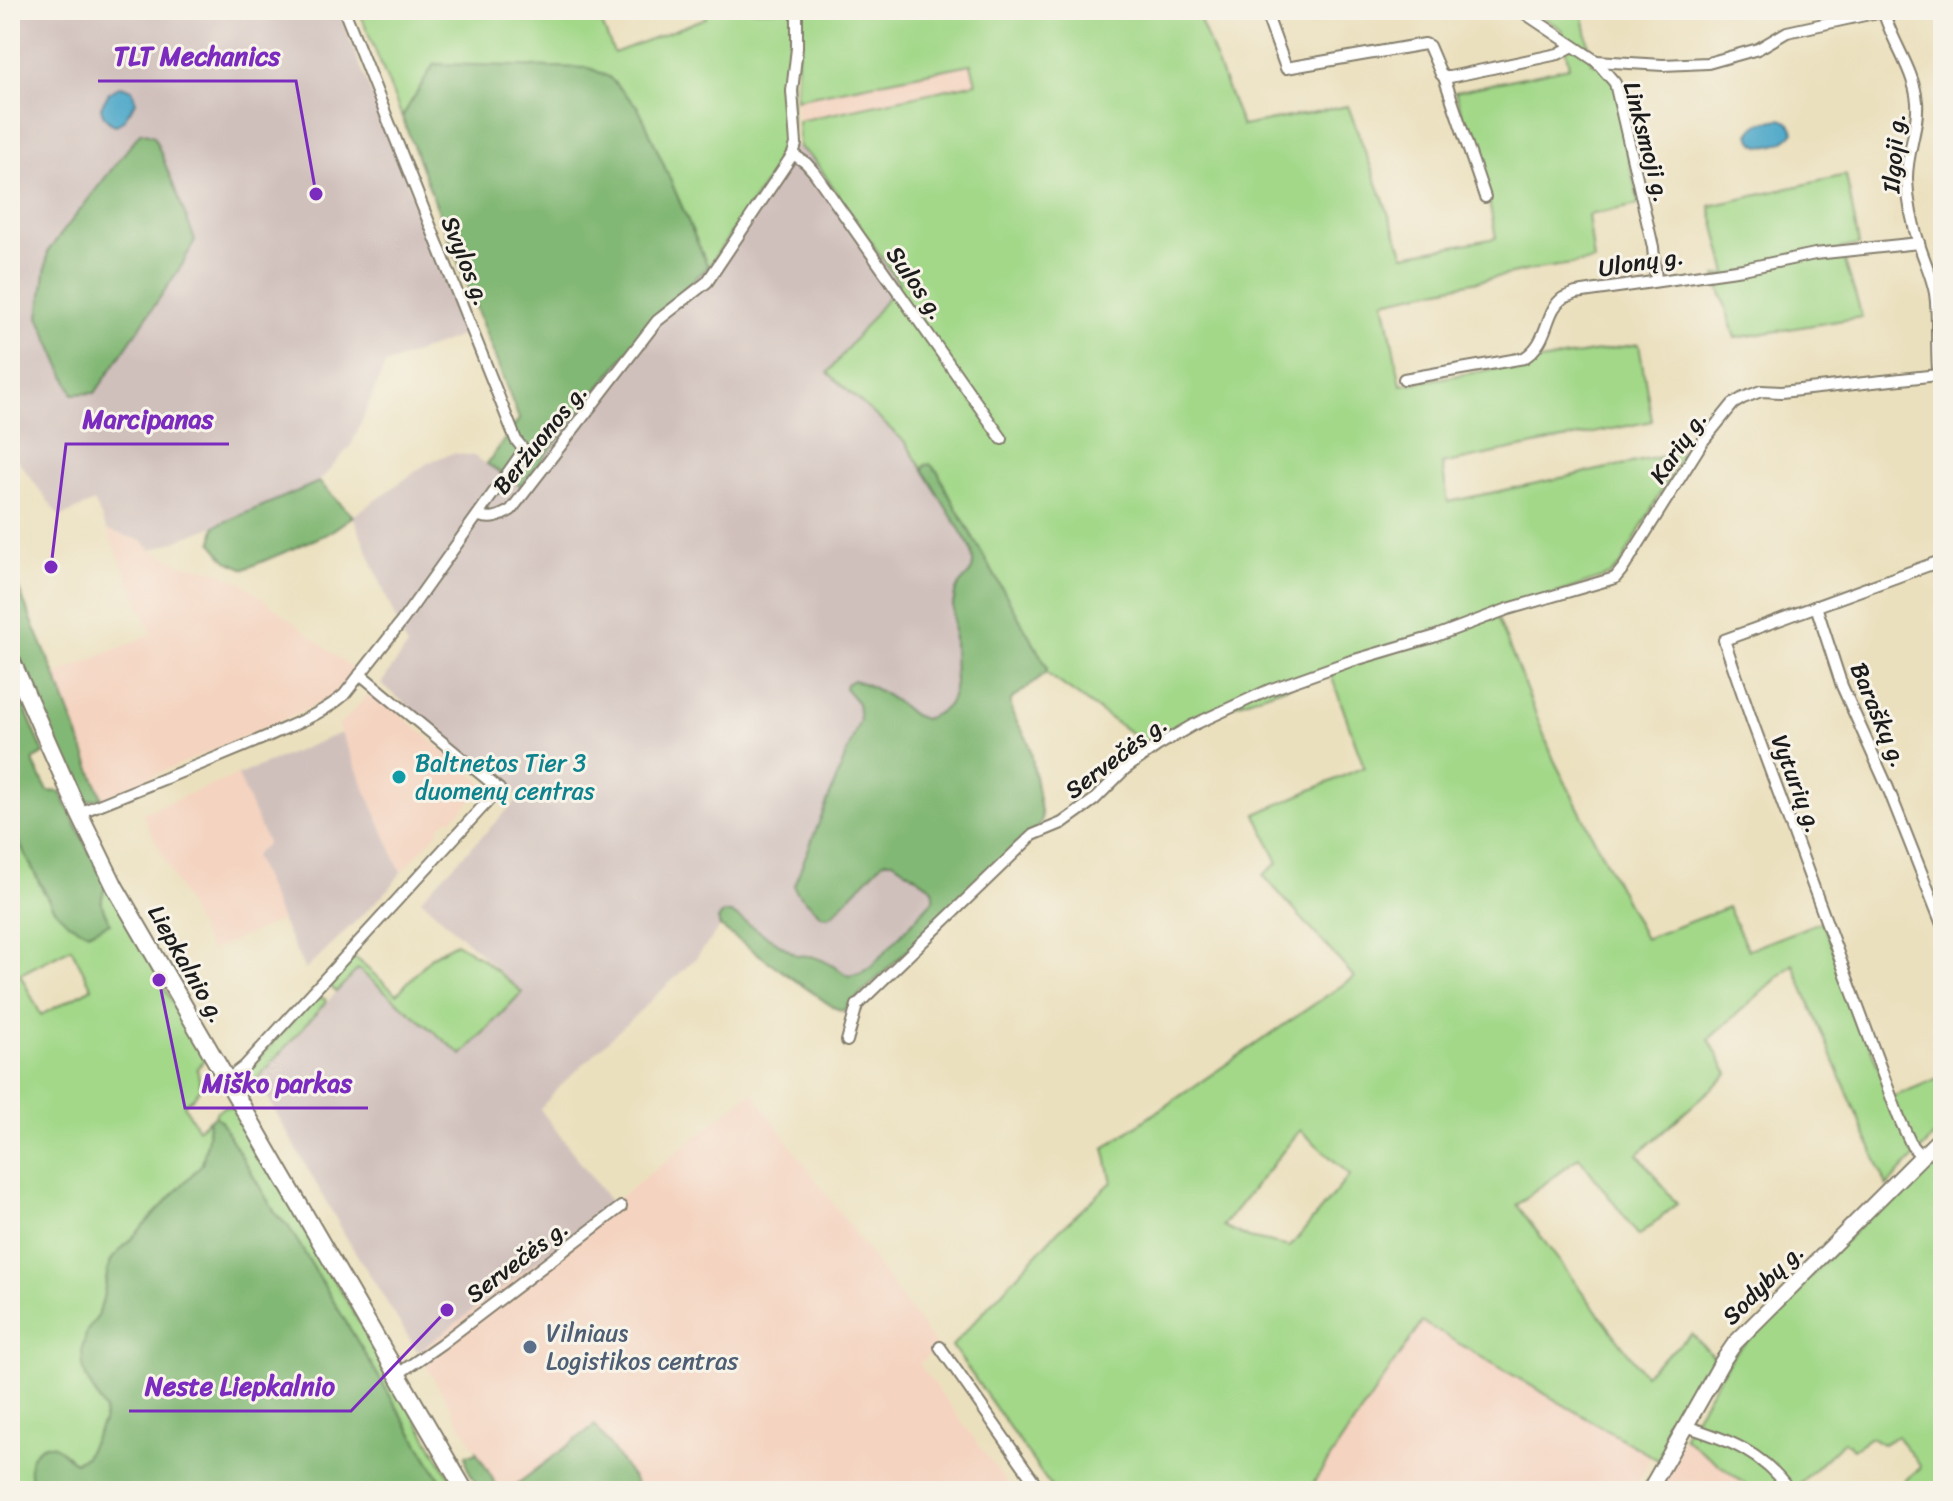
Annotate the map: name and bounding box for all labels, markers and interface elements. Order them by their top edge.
callout: TLT Mechanics [98,31,296,81]
text: TLT Mechanics [114,33,281,79]
street label: Linksmoji g. [1611,77,1683,207]
street label: Ilgoji g. [1870,112,1918,195]
street label: Svylos g. [429,209,503,313]
street label: Ulonų g. [1595,235,1687,289]
street label: Sulos g. [875,237,957,329]
street label: Beržuonos g. [482,374,598,504]
callout: Marcipanas [66,394,229,444]
text: Marcipanas [82,396,214,442]
street label: Karių g. [1638,401,1718,493]
street label: Baraškų g. [1838,656,1920,774]
street label: Servečės g. [1055,704,1177,810]
street label: Vyturių g. [1759,728,1835,840]
place label: Baltnetos Tier 3 duomenų centras [415,742,595,812]
marker: Baltnetos Tier 3 duomenų centras [390,768,408,786]
street label: Liepkalnio g. [136,896,238,1032]
callout: Miško parkas [185,1058,368,1108]
text: Miško parkas [201,1060,353,1106]
street label: Servečės g. [456,1208,578,1314]
street label: Sodybų g. [1712,1233,1814,1335]
place label: Vilniaus Logistikos centras [546,1312,739,1382]
marker: Vilniaus Logistikos centras [521,1338,539,1356]
callout: Neste Liepkalnio [129,1361,351,1411]
text: Neste Liepkalnio [144,1363,336,1409]

